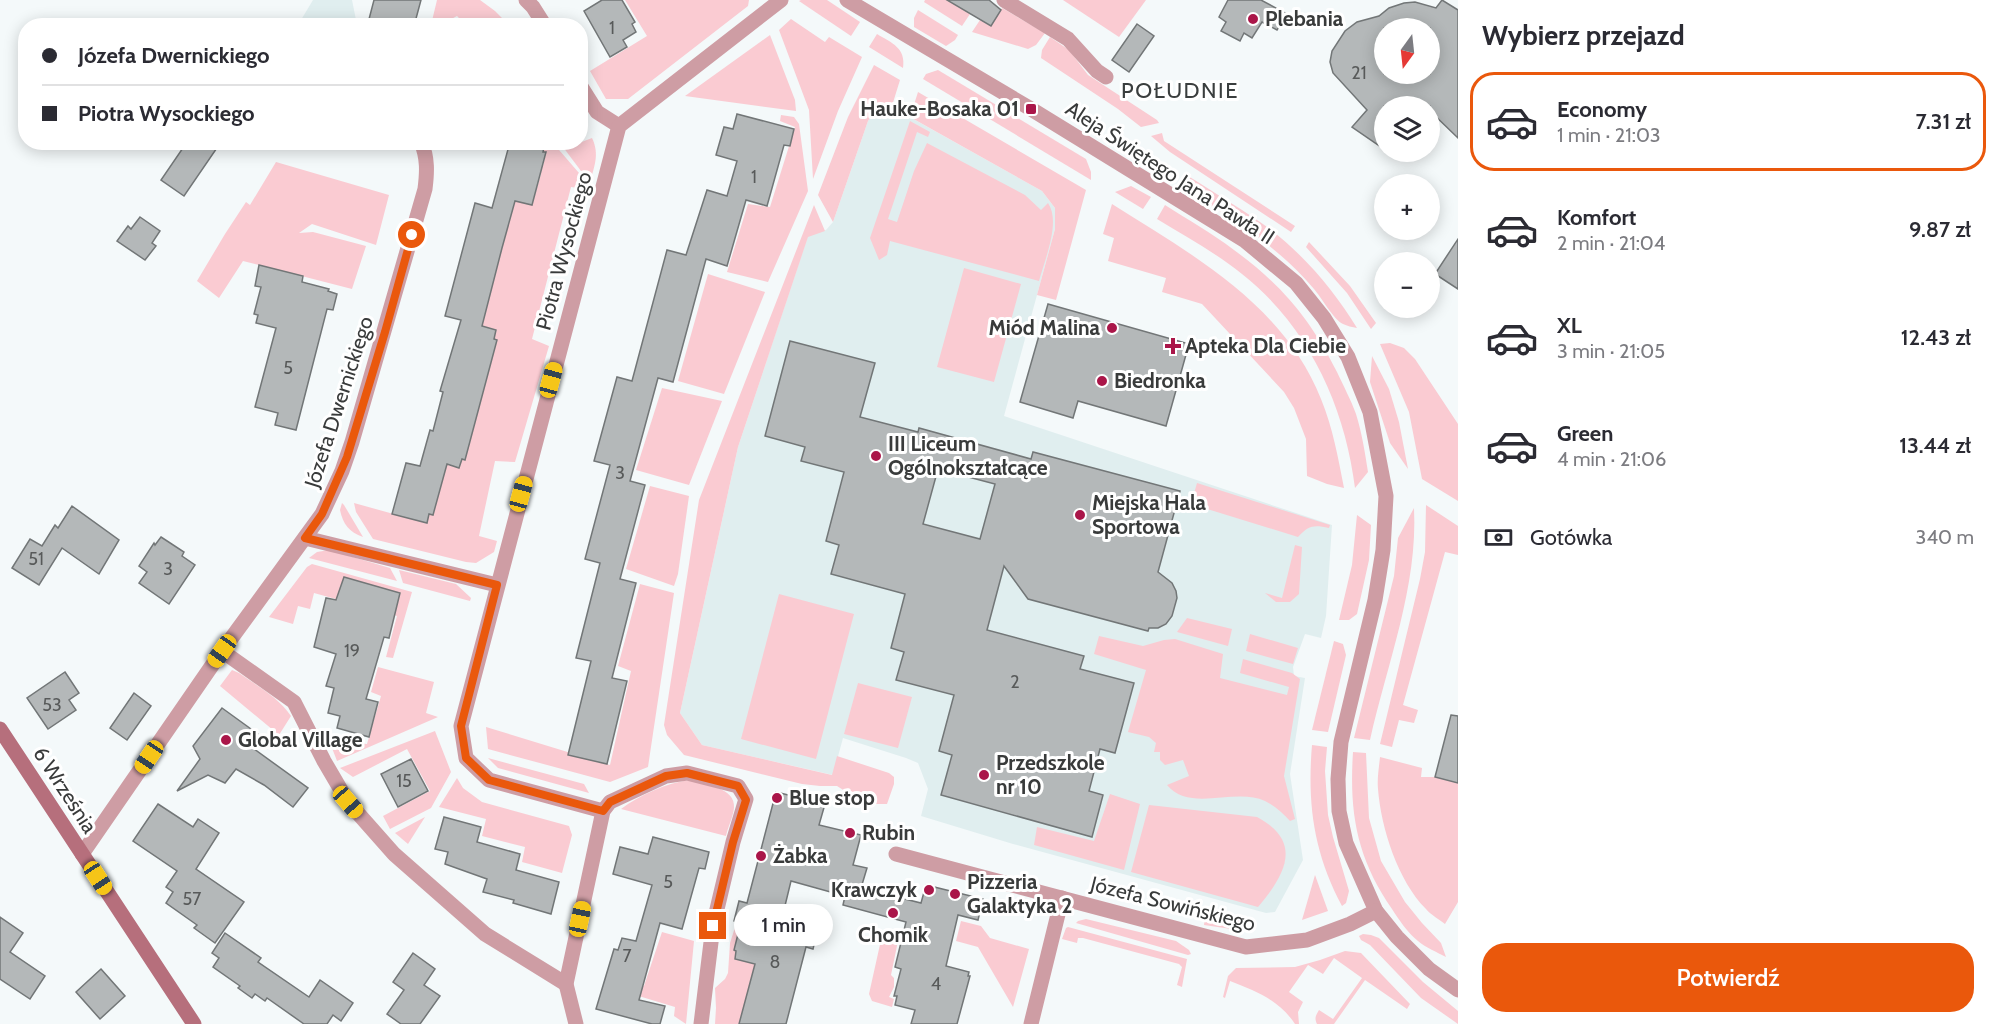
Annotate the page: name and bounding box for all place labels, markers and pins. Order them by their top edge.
place label: Plebania [1265,6,1344,31]
marker: Plebania [1246,12,1260,26]
place label: Hauke-Bosaka 01 [860,96,1019,121]
marker: Hauke-Bosaka 01 [1024,102,1038,116]
place label: Miód Malina [989,315,1101,340]
marker: Miód Malina [1105,321,1119,335]
place label: Apteka Dla Ciebie [1185,333,1346,358]
marker: Apteka Dla Ciebie [1166,339,1180,353]
place label: Biedronka [1114,368,1206,393]
marker: Biedronka [1095,374,1109,388]
place label: III Liceum Ogólnokształcące [888,431,1048,480]
marker: III Liceum Ogólnokształcące [869,449,883,463]
place label: Miejska Hala Sportowa [1092,490,1206,539]
marker: Miejska Hala Sportowa [1073,508,1087,522]
place label: Global Village [238,727,363,752]
marker: Global Village [219,733,233,747]
place label: Przedszkole nr 10 [996,750,1105,799]
marker: Przedszkole nr 10 [977,768,991,782]
place label: Blue stop [789,785,875,810]
marker: Blue stop [770,791,784,805]
place label: Rubin [862,820,915,845]
marker: Rubin [843,826,857,840]
place label: Żabka [773,843,828,868]
marker: Żabka [754,849,768,863]
place label: Pizzeria Galaktyka 2 [967,869,1072,918]
place label: Krawczyk [831,877,918,902]
marker: Krawczyk [922,883,936,897]
marker: Pizzeria Galaktyka 2 [948,887,962,901]
marker: Chomik [886,906,900,920]
place label: Chomik [858,922,929,947]

